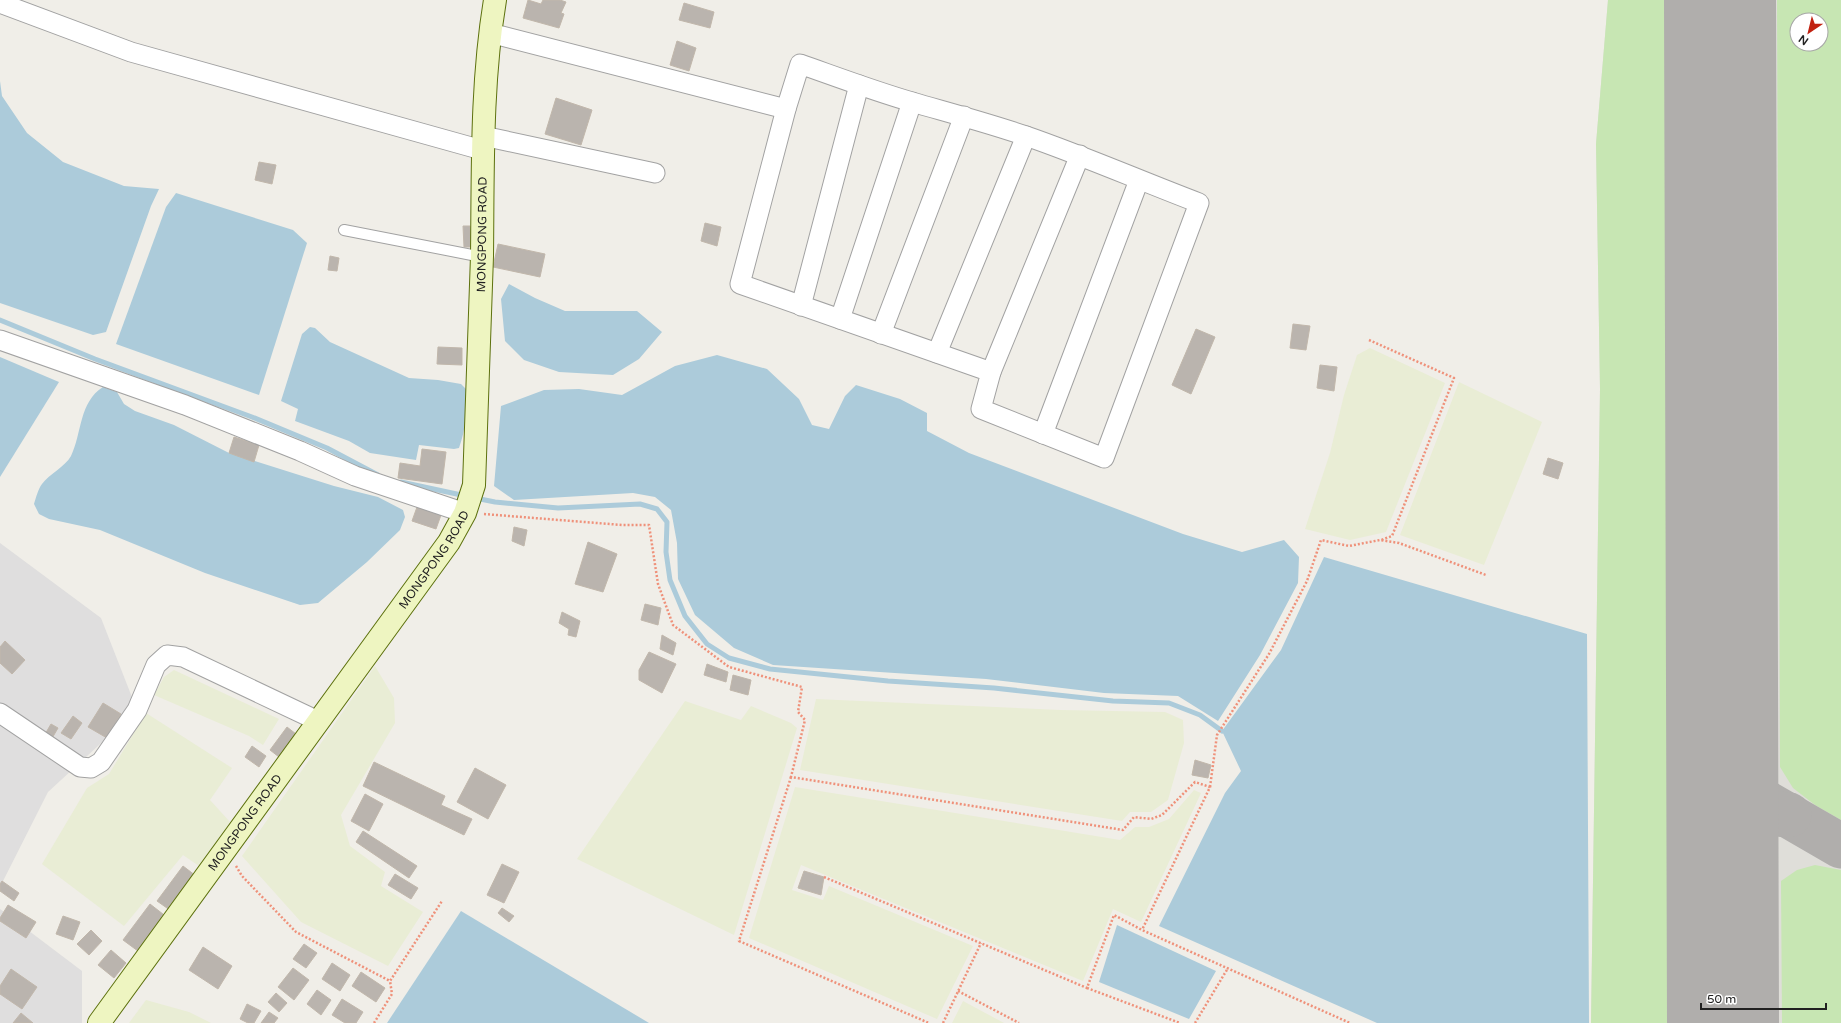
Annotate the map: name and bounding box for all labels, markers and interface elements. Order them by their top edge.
north arrow [1789,12,1829,52]
text: N [1796,32,1811,48]
street label: MONGPONG ROAD [474,177,490,293]
street label: MONGPONG ROAD [396,508,472,611]
street label: MONGPONG ROAD [205,772,285,873]
scale bar [1701,985,1826,1011]
text: 50 m [1707,992,1736,1006]

